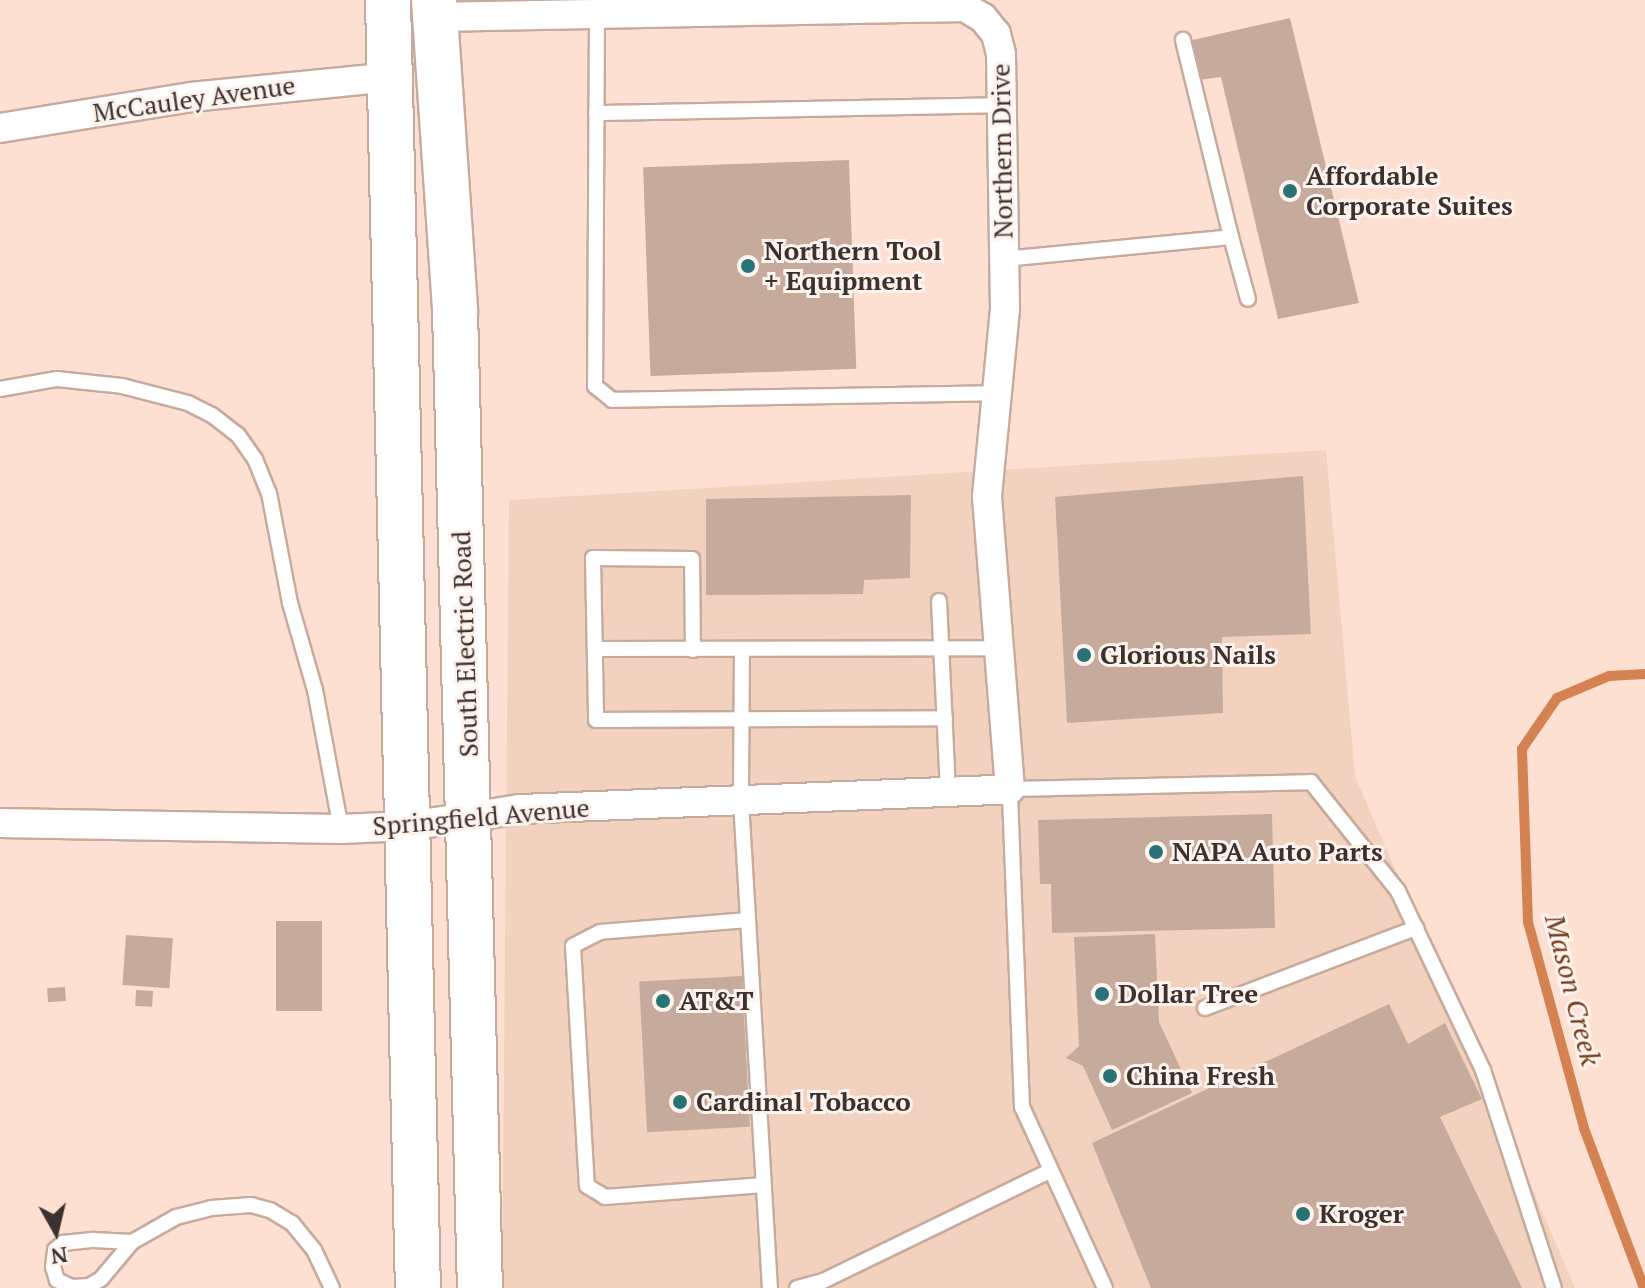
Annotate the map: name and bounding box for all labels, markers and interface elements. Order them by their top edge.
street label: Northern Drive [985,63,1019,239]
street label: McCauley Avenue [91,69,297,129]
place label: Affordable Corporate Suites [1306,160,1513,222]
marker: Affordable Corporate Suites [1281,182,1299,200]
place label: Northern Tool + Equipment [764,235,942,296]
marker: Northern Tool + Equipment [739,257,757,275]
street label: South Electric Road [445,530,485,758]
place label: Glorious Nails [1100,639,1276,671]
marker: Glorious Nails [1075,646,1093,664]
street label: Springfield Avenue [371,792,591,842]
place label: NAPA Auto Parts [1172,836,1383,868]
marker: NAPA Auto Parts [1147,843,1165,861]
water label: Mason Creek [1538,911,1608,1069]
place label: Dollar Tree [1118,978,1258,1010]
place label: AT&T [679,985,754,1017]
marker: Dollar Tree [1093,985,1111,1003]
marker: AT&T [654,992,672,1010]
place label: China Fresh [1126,1060,1275,1092]
marker: China Fresh [1101,1067,1119,1085]
place label: Cardinal Tobacco [696,1086,911,1118]
marker: Cardinal Tobacco [671,1093,689,1111]
north arrow [16,1192,96,1272]
place label: Kroger [1319,1198,1404,1230]
marker: Kroger [1294,1205,1312,1223]
text: N [49,1241,70,1272]

